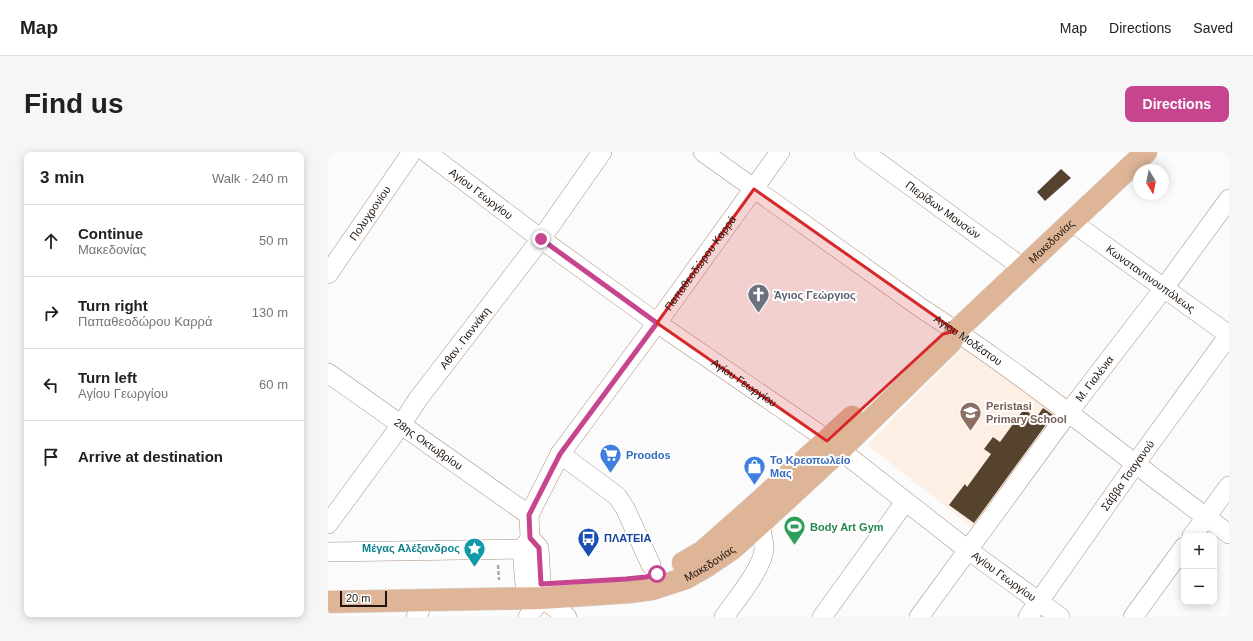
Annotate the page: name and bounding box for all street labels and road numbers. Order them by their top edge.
street label: Αγίου Γεωργίου [447,166,515,221]
street label: Πιερίδων Μουσών [903,179,983,241]
street label: Πολυχρονίου [347,184,393,243]
street label: Παπαθεοδώρου Καρρά [662,213,739,313]
street label: Μακεδονίας [1026,217,1076,265]
street label: Κωνσταντινουπόλεως [1104,243,1197,315]
street label: Αθαν. Γιαννάκη [437,305,492,371]
street label: Αγίου Μοδέστου [932,312,1004,368]
street label: Μ. Γιαλένια [1073,353,1116,404]
street label: Αγίου Γεωργίου [709,356,779,409]
street label: 28ης Οκτωβρίου [392,416,465,472]
street label: Σάββα Τσαγανού [1099,438,1156,513]
street label: Μακεδονίας [682,543,737,584]
street label: Αγίου Γεωργίου [970,549,1038,603]

